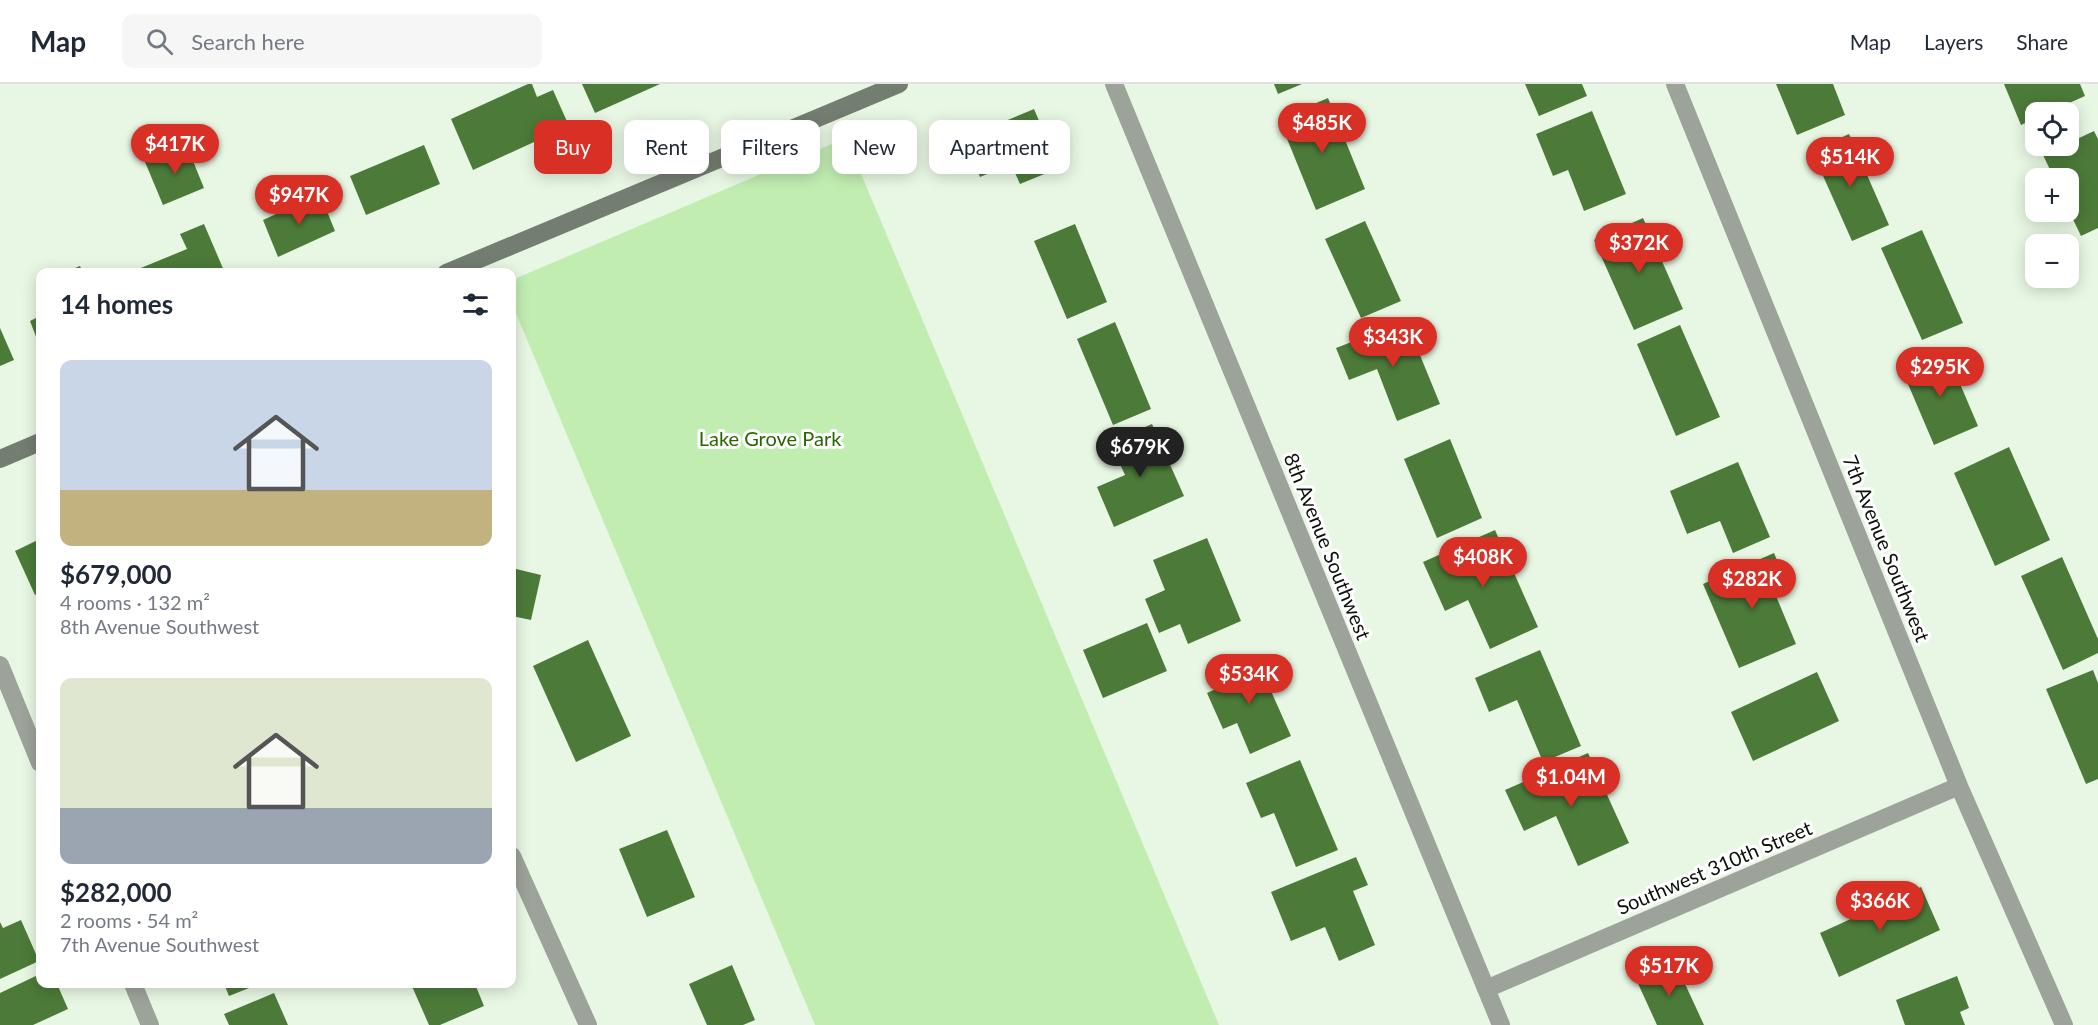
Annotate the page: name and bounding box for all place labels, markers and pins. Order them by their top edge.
pin: $485K [1280,103,1364,154]
pin: $417K [133,124,217,175]
pin: $514K [1808,137,1892,188]
pin: $947K [257,175,341,226]
pin: $372K [1597,223,1681,274]
pin: $343K [1351,317,1435,368]
pin: $295K [1898,347,1982,398]
pin: $679K [1098,427,1182,478]
pin: $408K [1441,537,1525,588]
pin: $282K [1710,559,1794,610]
pin: $534K [1207,654,1291,705]
pin: $1.04M [1522,757,1620,808]
pin: $366K [1838,881,1922,932]
pin: $517K [1627,946,1711,997]

